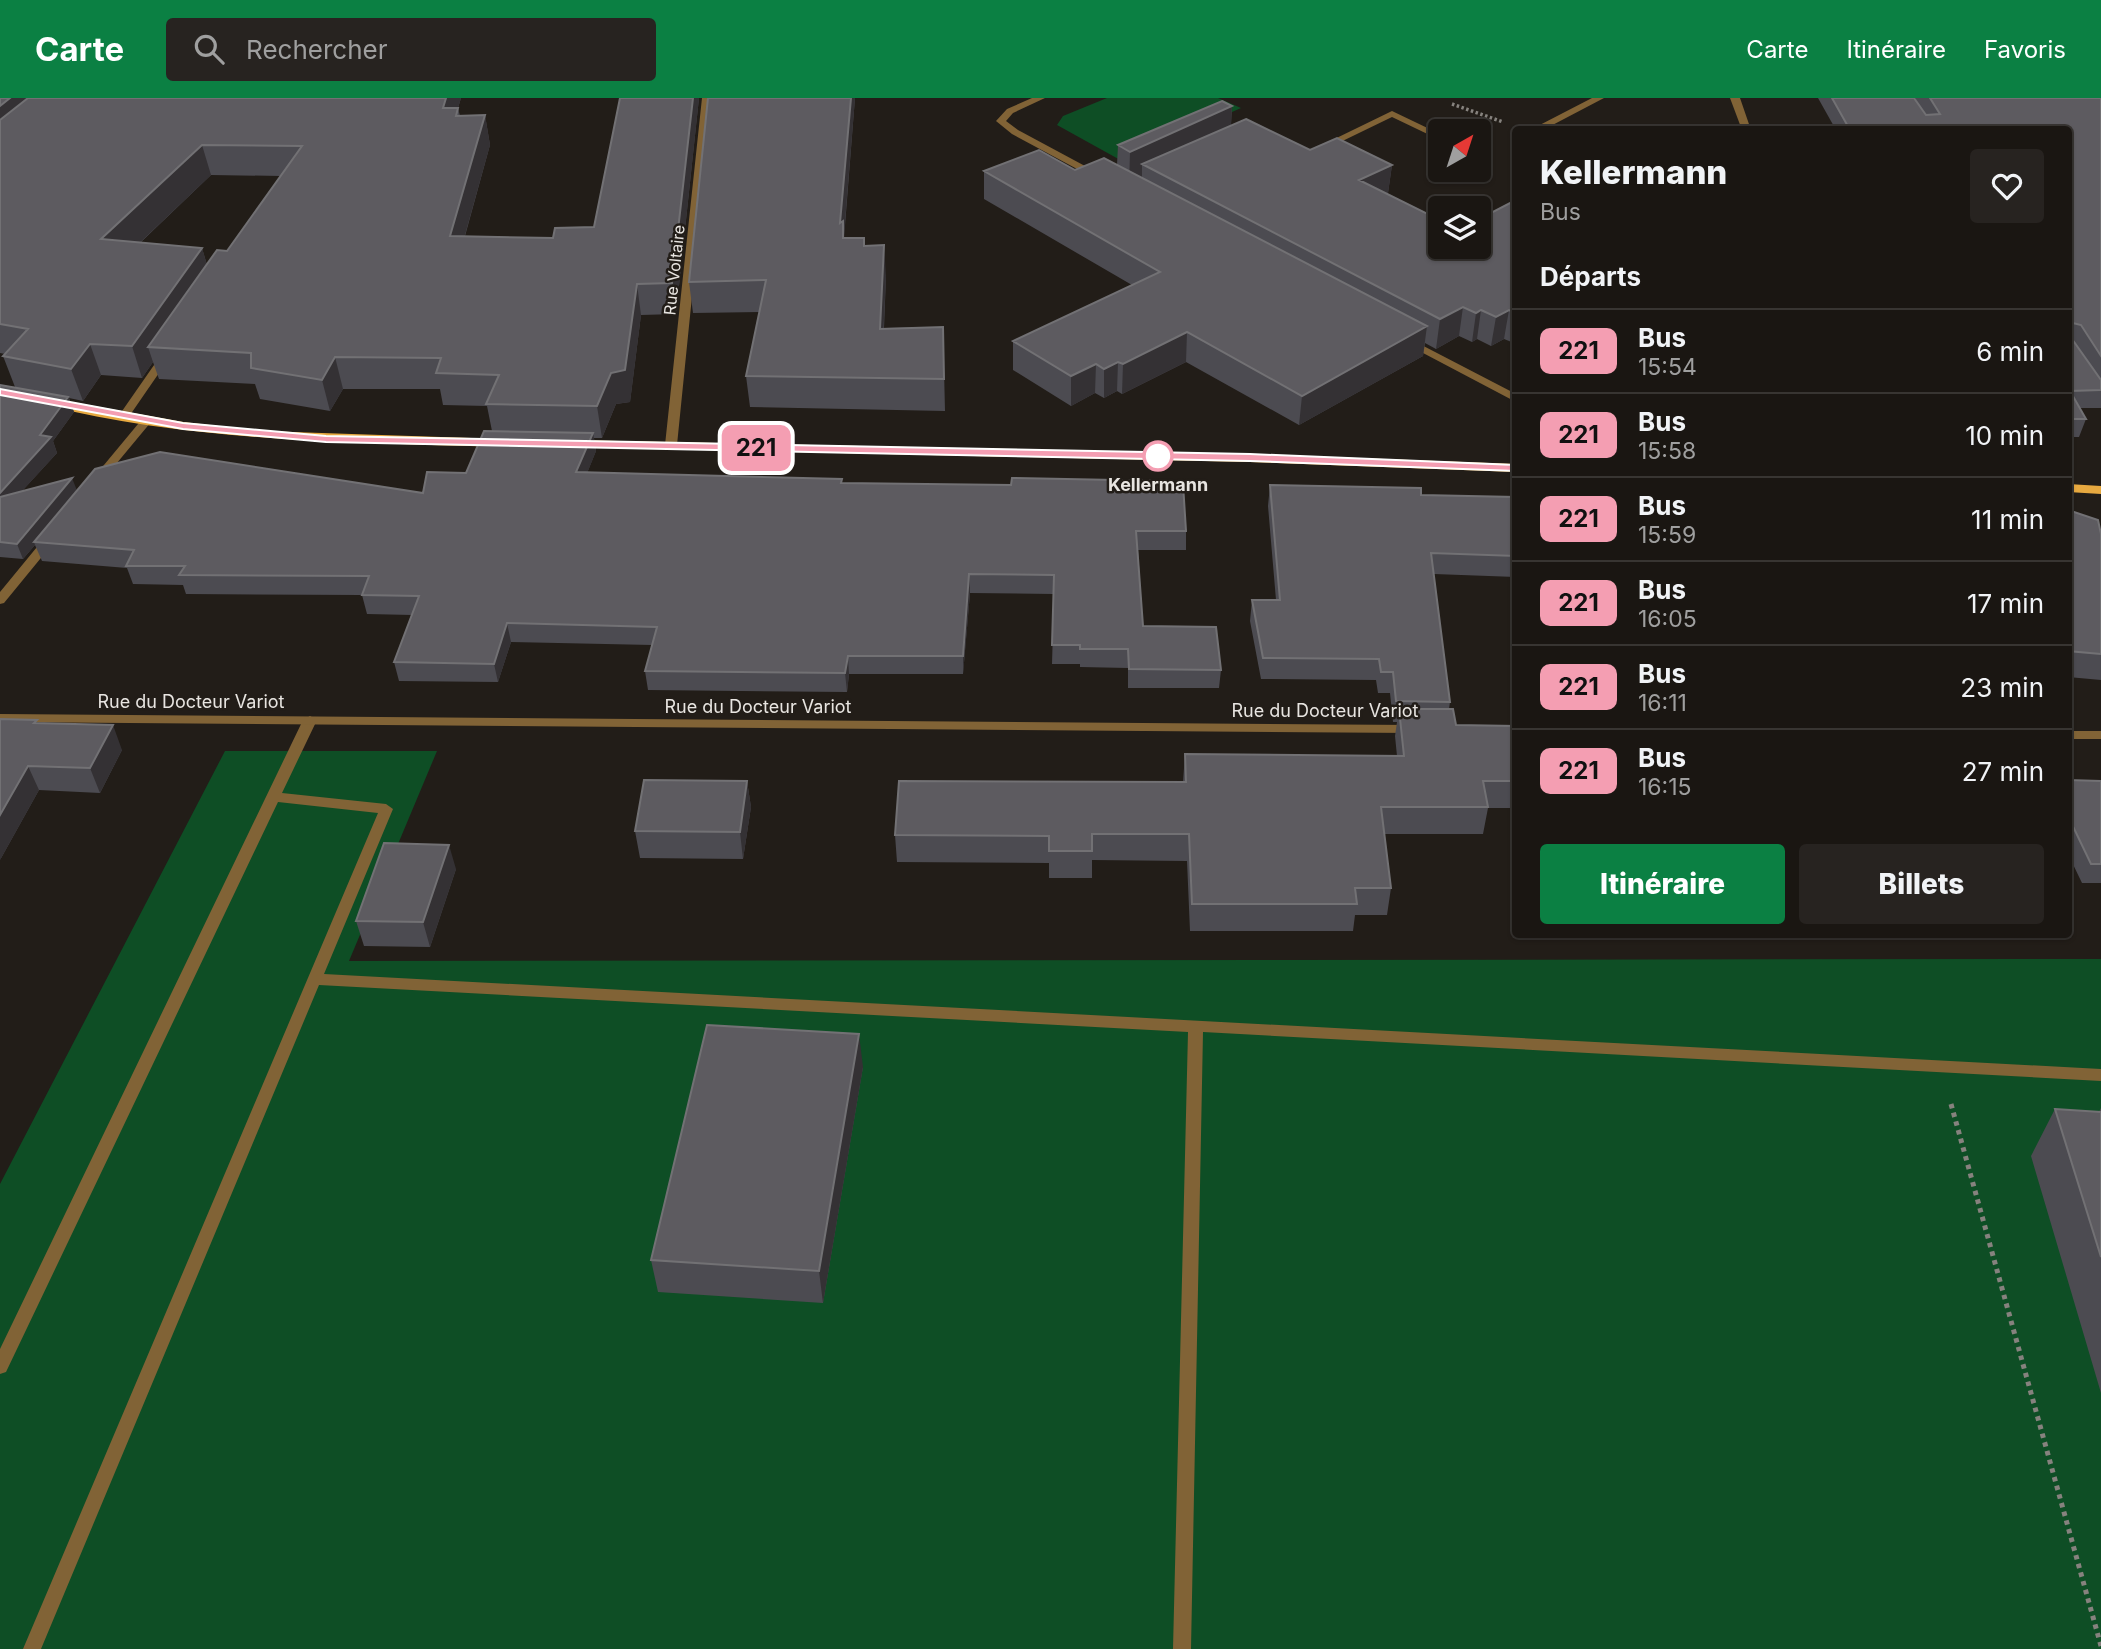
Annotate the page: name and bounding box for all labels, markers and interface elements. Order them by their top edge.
search box [166,18,656,81]
text: Carte [35,29,124,69]
icon: search [190,30,228,68]
text: Rechercher [246,34,388,65]
text: Carte [1746,35,1808,64]
text: Itinéraire [1846,35,1946,64]
text: Favoris [1984,35,2066,64]
north arrow [1428,119,1491,182]
map controls [1428,119,1491,259]
button: heart [1970,149,2044,223]
text: Kellermann [1540,152,1727,192]
button: layers [1428,196,1491,259]
text: Bus [1540,198,1581,226]
street label: Rue Voltaire [659,224,689,316]
text: Départs [1540,261,1641,292]
text: Bus [1638,322,1686,353]
text: 221 [1558,336,1599,365]
text: 6 min [1976,336,2044,367]
text: 15:54 [1638,353,1697,381]
text: Bus [1638,406,1686,437]
text: 221 [1558,420,1599,449]
text: 10 min [1965,420,2044,451]
line badge: 221 [716,425,796,471]
text: 221 [736,433,776,462]
text: 15:58 [1638,437,1696,465]
marker: Kellermann [1143,441,1173,471]
place label: Kellermann [1108,474,1208,495]
text: Bus [1638,490,1686,521]
text: 221 [1558,504,1599,533]
text: 11 min [1971,504,2044,535]
text: 15:59 [1638,521,1696,549]
text: Bus [1638,574,1686,605]
text: 221 [1558,588,1599,617]
text: 17 min [1967,588,2044,619]
text: 16:05 [1638,605,1697,633]
text: Bus [1638,658,1686,689]
text: 221 [1558,672,1599,701]
text: 23 min [1960,672,2044,703]
text: 16:11 [1638,689,1687,717]
street label: Rue du Docteur Variot [98,691,285,712]
street label: Rue du Docteur Variot [665,696,852,717]
street label: Rue du Docteur Variot [1232,700,1419,721]
text: Bus [1638,742,1686,773]
text: 221 [1558,756,1599,785]
text: 27 min [1962,756,2044,787]
text: 16:15 [1638,773,1692,801]
button: Itinéraire [1540,844,1785,924]
button: Billets [1799,844,2044,924]

